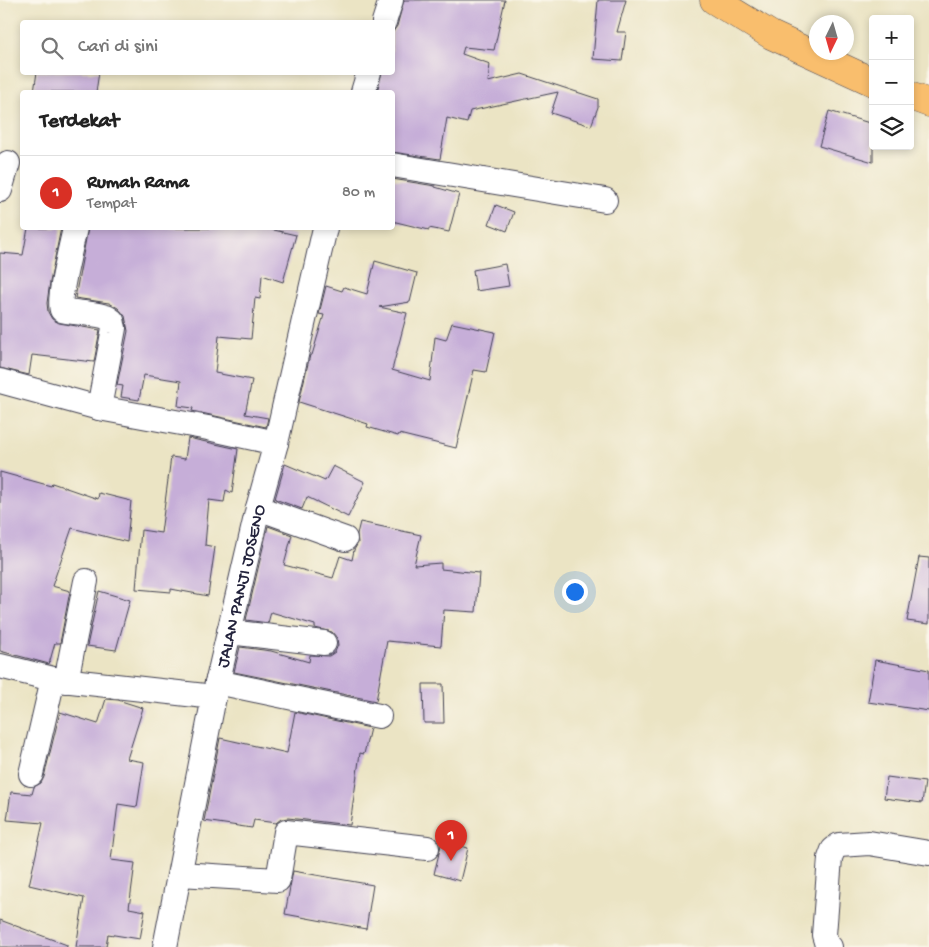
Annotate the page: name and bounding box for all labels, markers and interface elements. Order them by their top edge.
north arrow [809,15,854,60]
map controls [869,15,914,150]
button: + [869,15,914,60]
search box [20,20,395,75]
icon: search [38,34,66,62]
text: Cari di sini [78,36,158,59]
button: − [869,60,914,105]
button: layers [869,105,914,150]
text: Terdekat [40,110,119,135]
text: Rumah Rama [87,172,189,195]
text: 1 [53,184,59,203]
text: 80 m [342,184,375,203]
text: Tempat [87,195,136,214]
street label: JALAN PANJI JOSENO [213,503,271,670]
your location [562,579,588,605]
pin: 1 [435,820,467,861]

